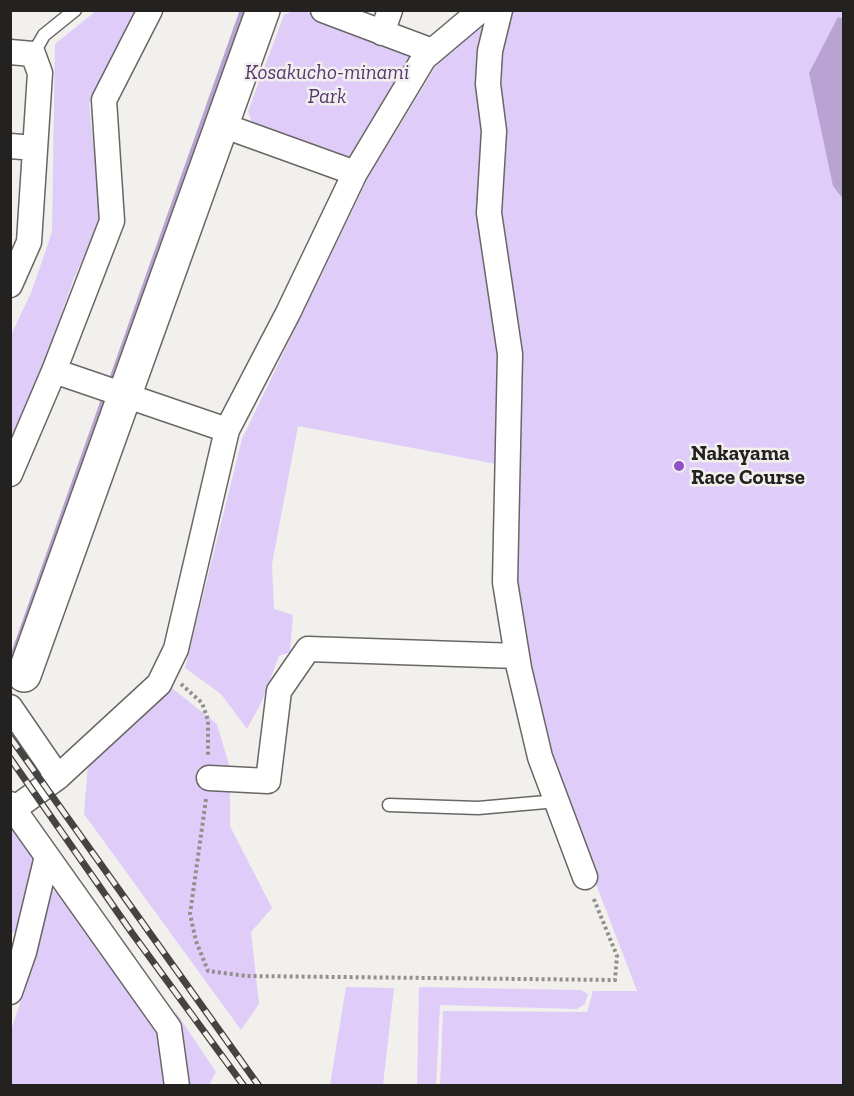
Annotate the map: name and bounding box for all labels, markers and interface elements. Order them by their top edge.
park label: Kosakucho-minami Park [245,60,409,110]
place label: Nakayama Race Course [691,441,805,491]
marker: Nakayama Race Course [672,459,686,473]

